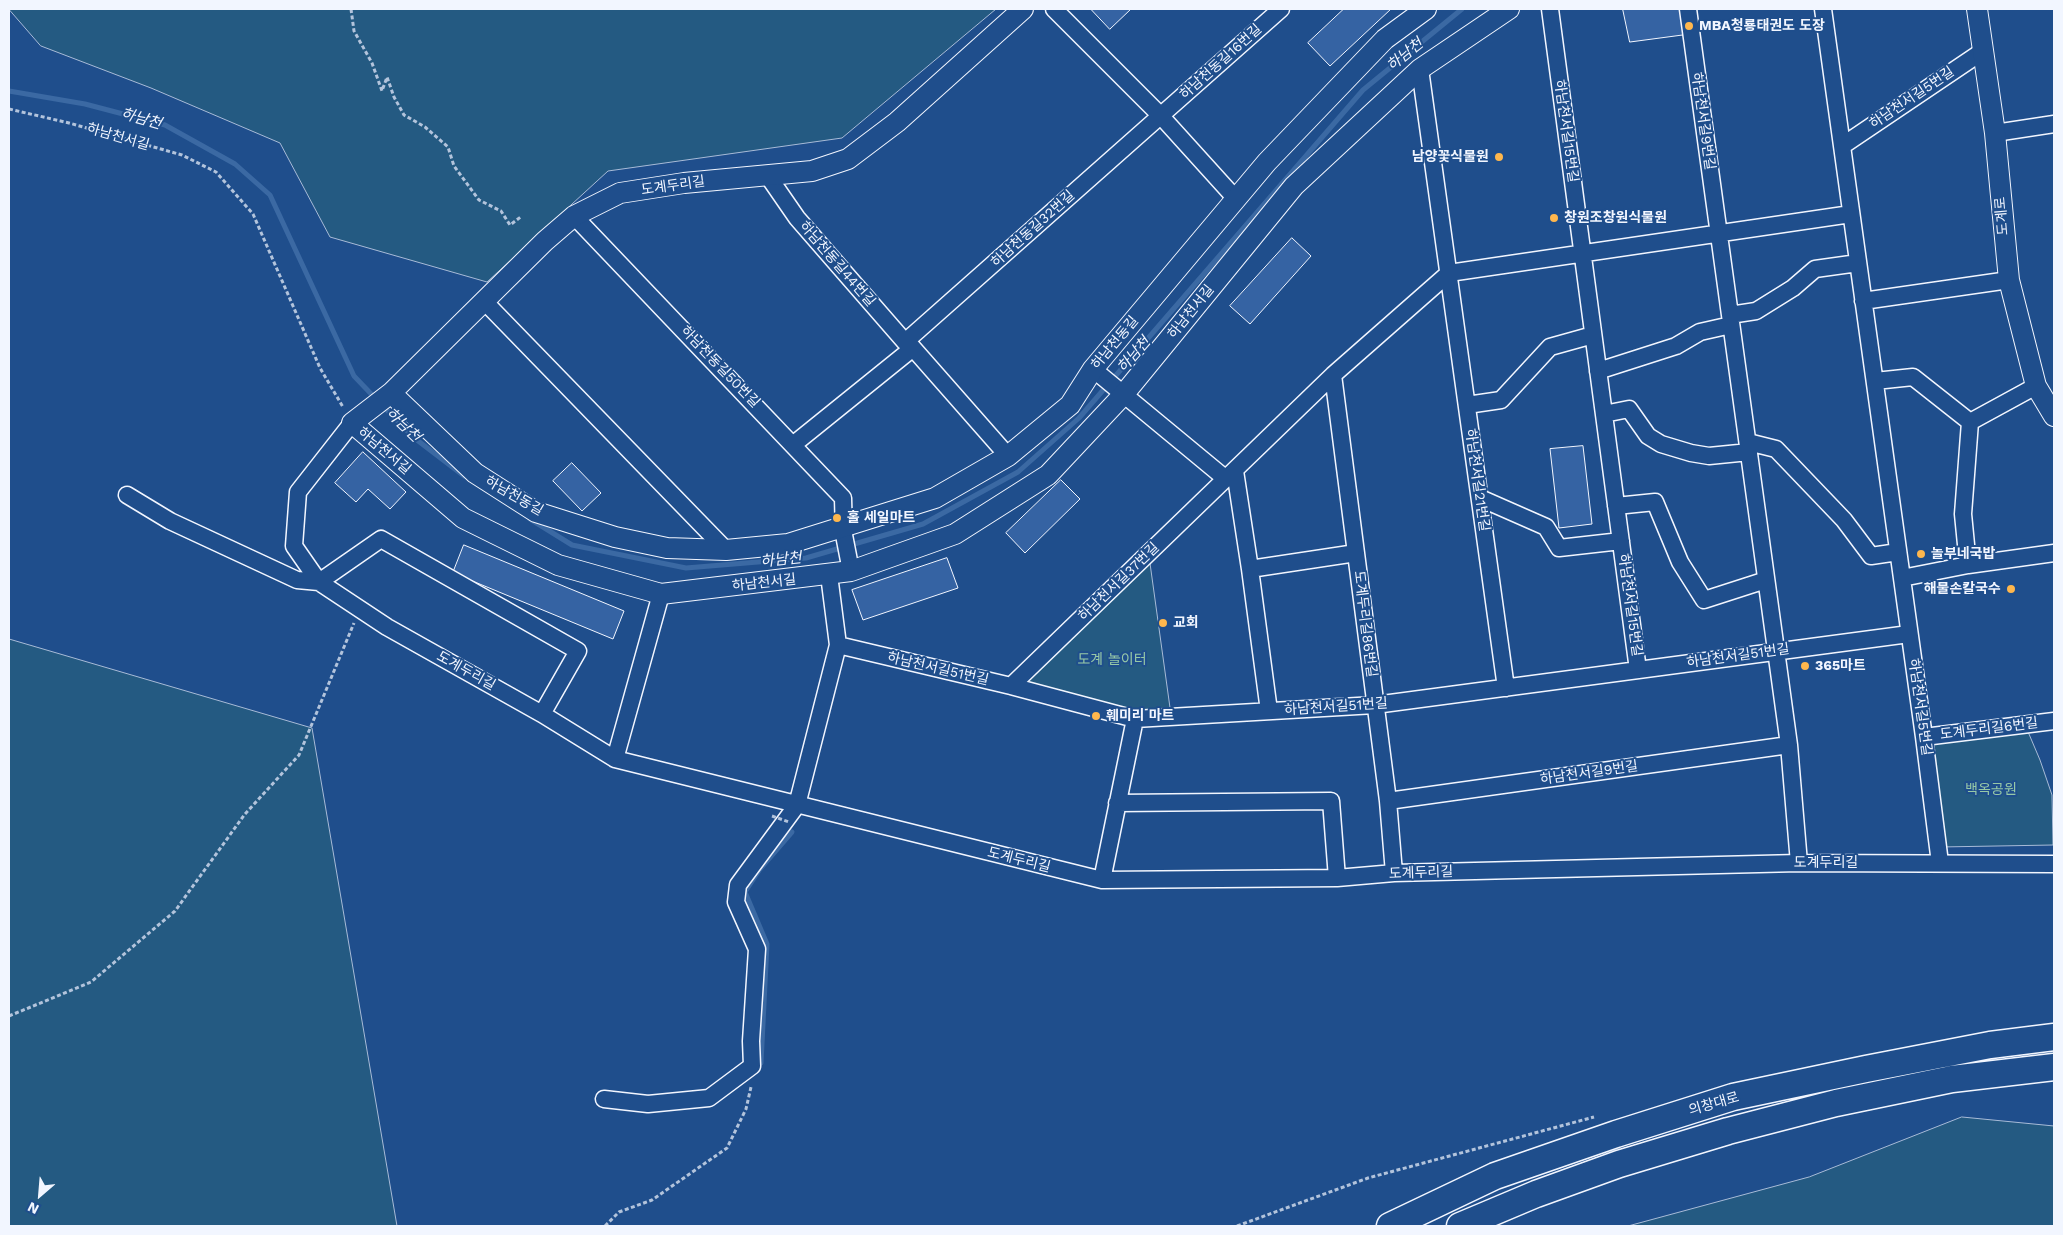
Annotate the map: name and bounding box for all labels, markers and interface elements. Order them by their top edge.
place label: MBA청룡태권도 도장 [1699,18,1825,34]
marker: MBA청룡태권도 도장 [1683,20,1695,32]
street label: 하남천동길16번길 [1177,21,1265,103]
water label: 하남천 [1383,35,1427,75]
street label: 하남천서길5번길 [1867,64,1957,132]
street label: 하남천서길9번길 [1688,71,1718,171]
street label: 하남천서길15번길 [1550,78,1582,184]
water label: 하남천 [119,105,163,133]
street label: 하남천서길 [85,120,151,154]
place label: 남양꽃식물원 [1412,149,1489,165]
marker: 남양꽃식물원 [1493,151,1505,163]
street label: 도계두리길 [640,173,706,199]
street label: 하남천동길32번길 [988,187,1078,271]
street label: 도계로 [1992,196,2012,236]
place label: 창원조창원식물원 [1564,210,1667,226]
marker: 창원조창원식물원 [1548,212,1560,224]
street label: 하남천동길44번길 [795,218,879,310]
street label: 하남천서길 [1164,282,1218,342]
street label: 하남천동길 [1088,313,1142,373]
street label: 하남천동길50번길 [677,323,763,411]
water label: 하남천 [1114,333,1154,377]
water label: 하남천 [382,404,424,446]
street label: 하남천서길 [354,424,414,478]
street label: 하남천서길21번길 [1461,427,1493,533]
street label: 하남천동길 [482,473,546,519]
place label: 홀 세일마트 [847,510,915,526]
marker: 홀 세일마트 [831,512,843,524]
street label: 하남천서길37번길 [1075,539,1163,625]
place label: 놀부네국밥 [1931,546,1995,562]
marker: 놀부네국밥 [1915,548,1927,560]
water label: 하남천 [759,549,803,571]
street label: 하남천서길15번길 [1614,552,1646,658]
street label: 도계두리길86번길 [1350,570,1380,678]
street label: 하남천서길 [731,571,797,595]
place label: 해물손칼국수 [1924,581,2001,597]
marker: 해물손칼국수 [2005,583,2017,595]
place label: 교회 [1173,615,1199,631]
marker: 교회 [1157,617,1169,629]
street label: 하남천서길51번길 [1685,640,1791,672]
street label: 도계두리길 [434,648,498,694]
street label: 하남천서길51번길 [886,649,990,689]
park label: 도계 놀이터 [1077,652,1147,668]
street label: 하남천서길5번길 [1905,657,1935,757]
place label: 365마트 [1815,658,1866,674]
marker: 365마트 [1799,660,1811,672]
street label: 하남천서길51번길 [1284,695,1388,719]
place label: 훼미리 마트 [1106,708,1174,724]
marker: 훼미리 마트 [1090,710,1102,722]
street label: 도계두리길6번길 [1939,715,2039,743]
street label: 하남천서길9번길 [1539,758,1639,788]
park label: 백옥공원 [1965,782,2017,798]
street label: 도계두리길 [986,844,1052,876]
street label: 도계두리길 [1794,855,1858,871]
street label: 도계두리길 [1389,863,1453,883]
street label: 의창대로 [1687,1089,1741,1119]
north arrow [15,1170,65,1220]
text: N [25,1199,41,1218]

